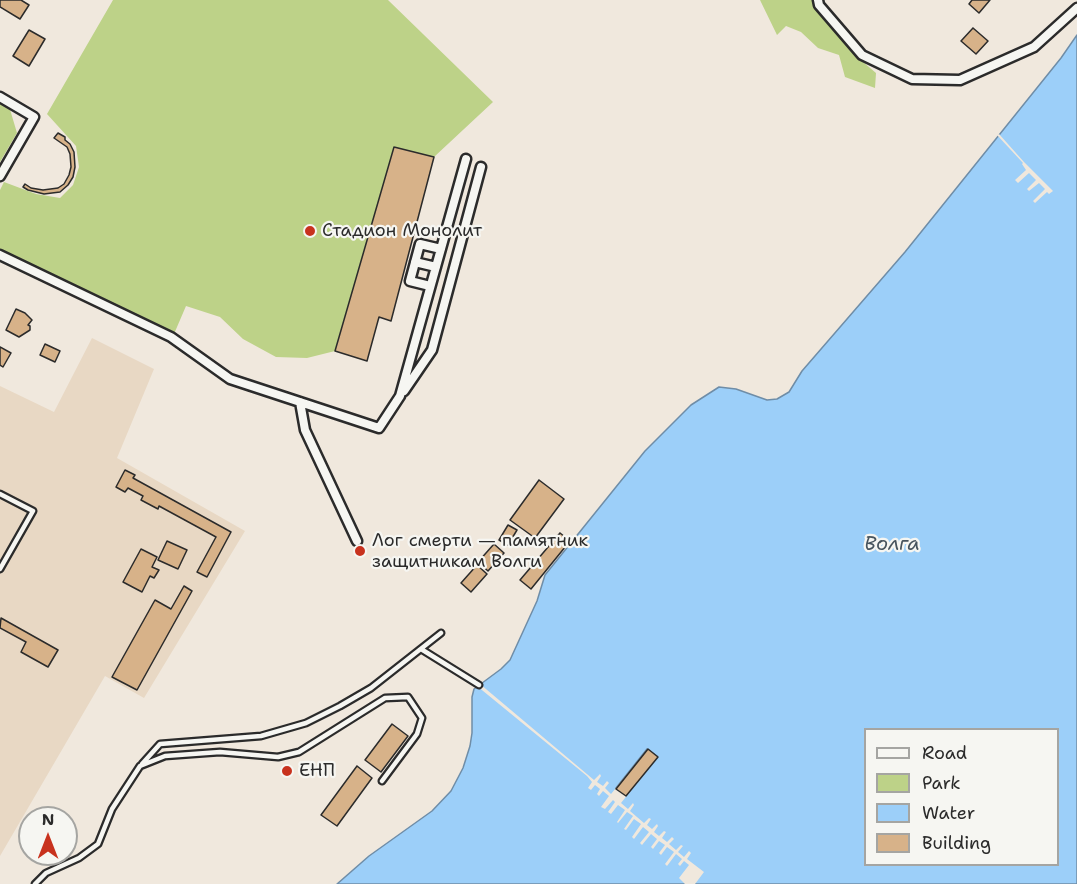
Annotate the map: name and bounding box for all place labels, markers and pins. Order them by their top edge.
place label: Стадион Монолит [322,220,482,242]
marker: Стадион Монолит [303,224,317,238]
place label: Лог смерти — памятник защитникам Волги [372,530,588,572]
marker: Лог смерти — памятник защитникам Волги [353,544,367,558]
place label: ЕНП [299,760,335,782]
marker: ЕНП [280,764,294,778]

